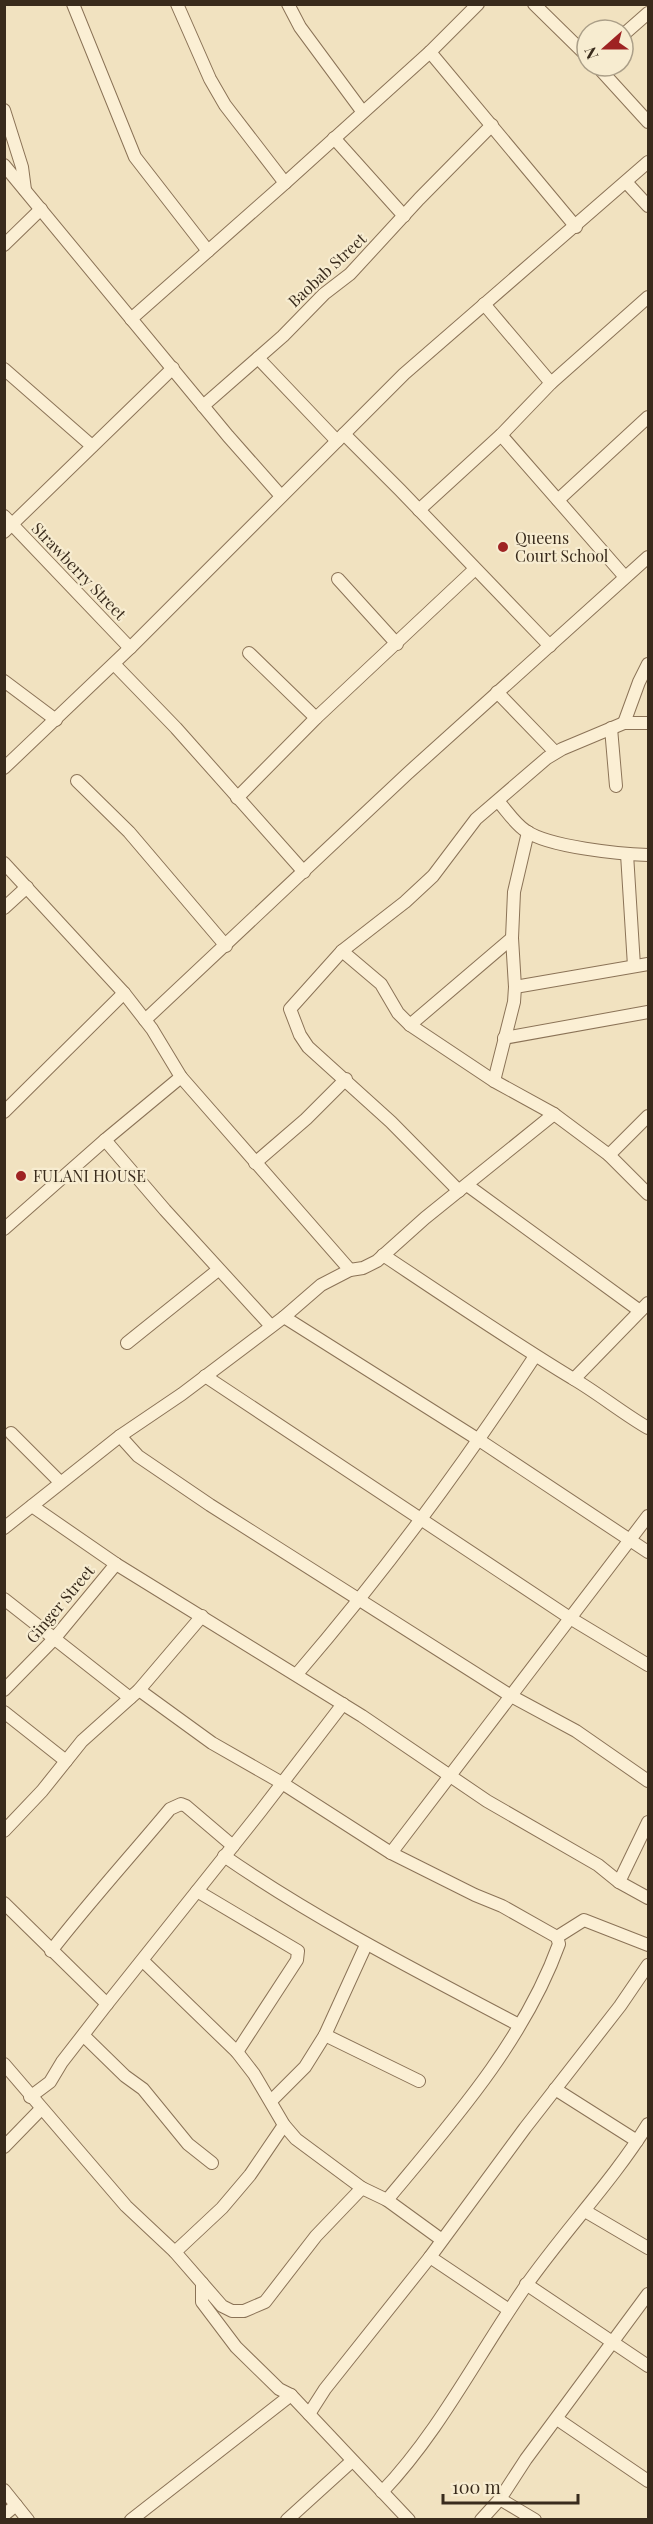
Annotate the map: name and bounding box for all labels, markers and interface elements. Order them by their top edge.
north arrow [575,18,635,78]
text: N [578,44,602,63]
street label: Baobab Street [283,228,370,311]
street label: Strawberry Street [27,517,131,624]
place label: Queens Court School [515,527,609,566]
marker: Queens Court School [496,540,510,554]
place label: FULANI HOUSE [33,1165,146,1186]
marker: FULANI HOUSE [14,1169,28,1183]
street label: Ginger Street [21,1560,99,1647]
scale bar [443,2467,578,2505]
text: 100 m [452,2475,501,2499]

